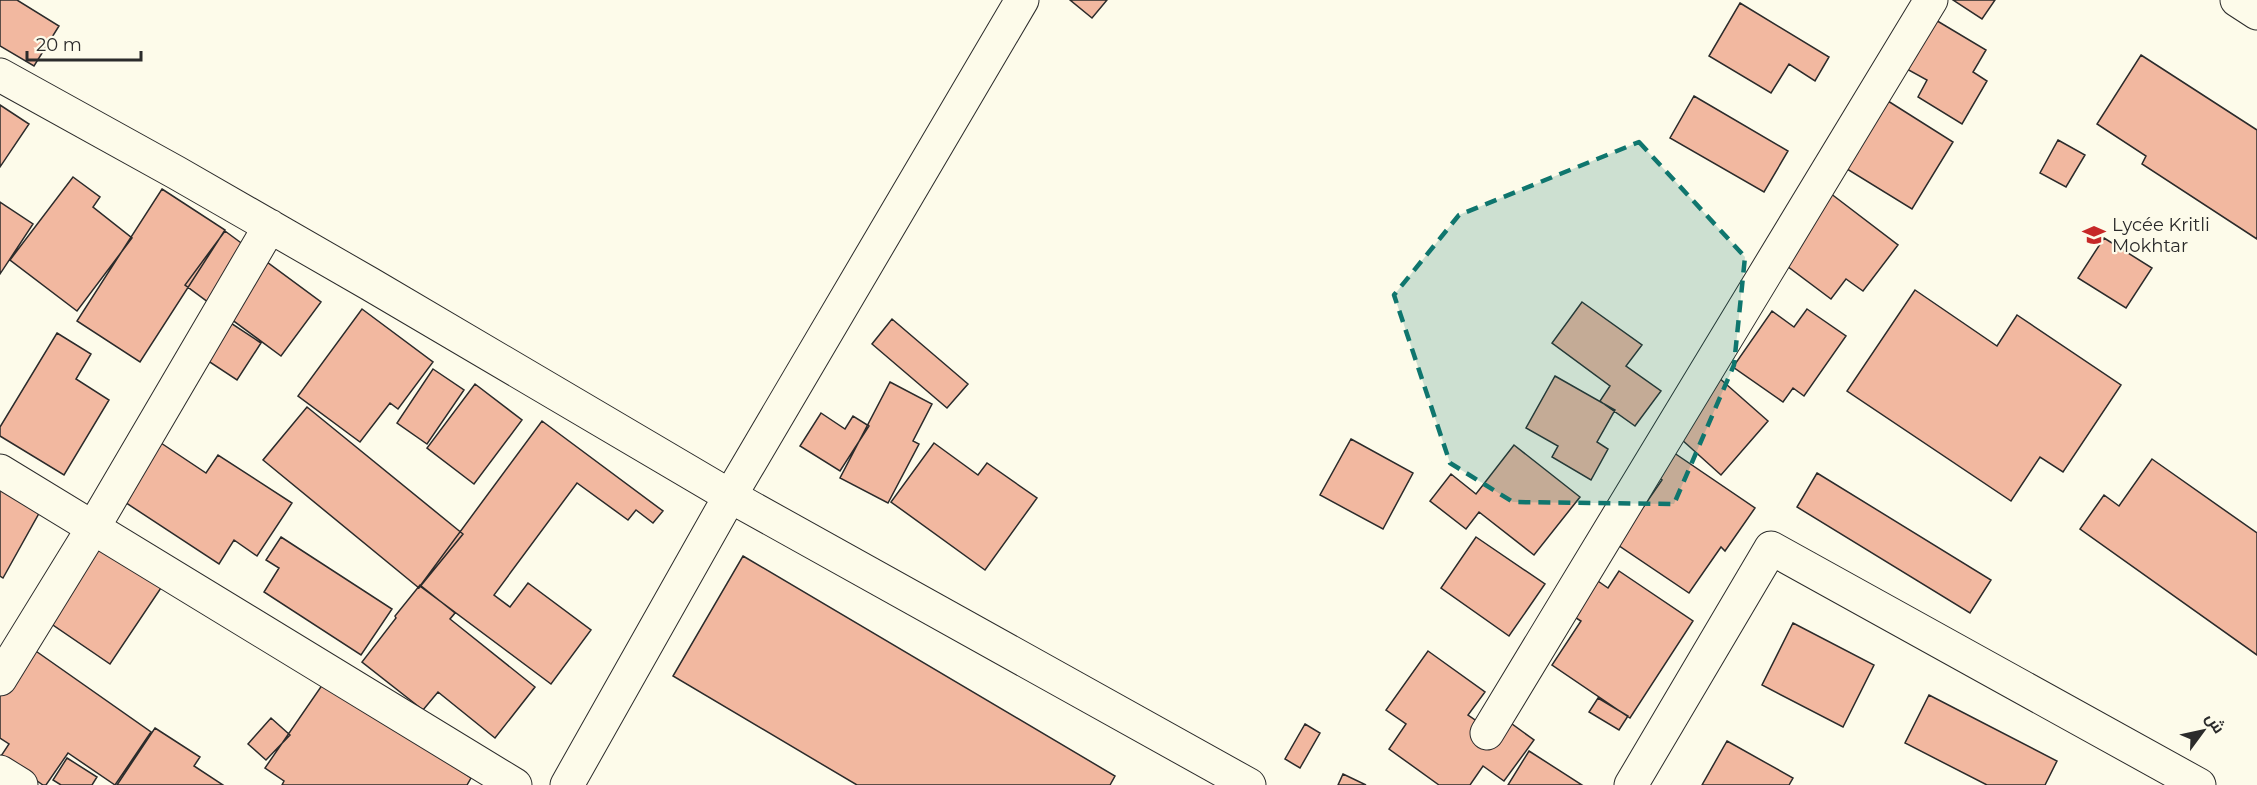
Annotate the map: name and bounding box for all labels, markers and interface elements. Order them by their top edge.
scale bar [27,24,141,62]
text: 20 m [36,34,82,56]
place label: Lycée Kritli Mokhtar [2112,214,2210,257]
school or university icon: Lycée Kritli Mokhtar [2081,222,2107,248]
north arrow [2173,701,2233,761]
text: ش [2202,709,2229,737]

